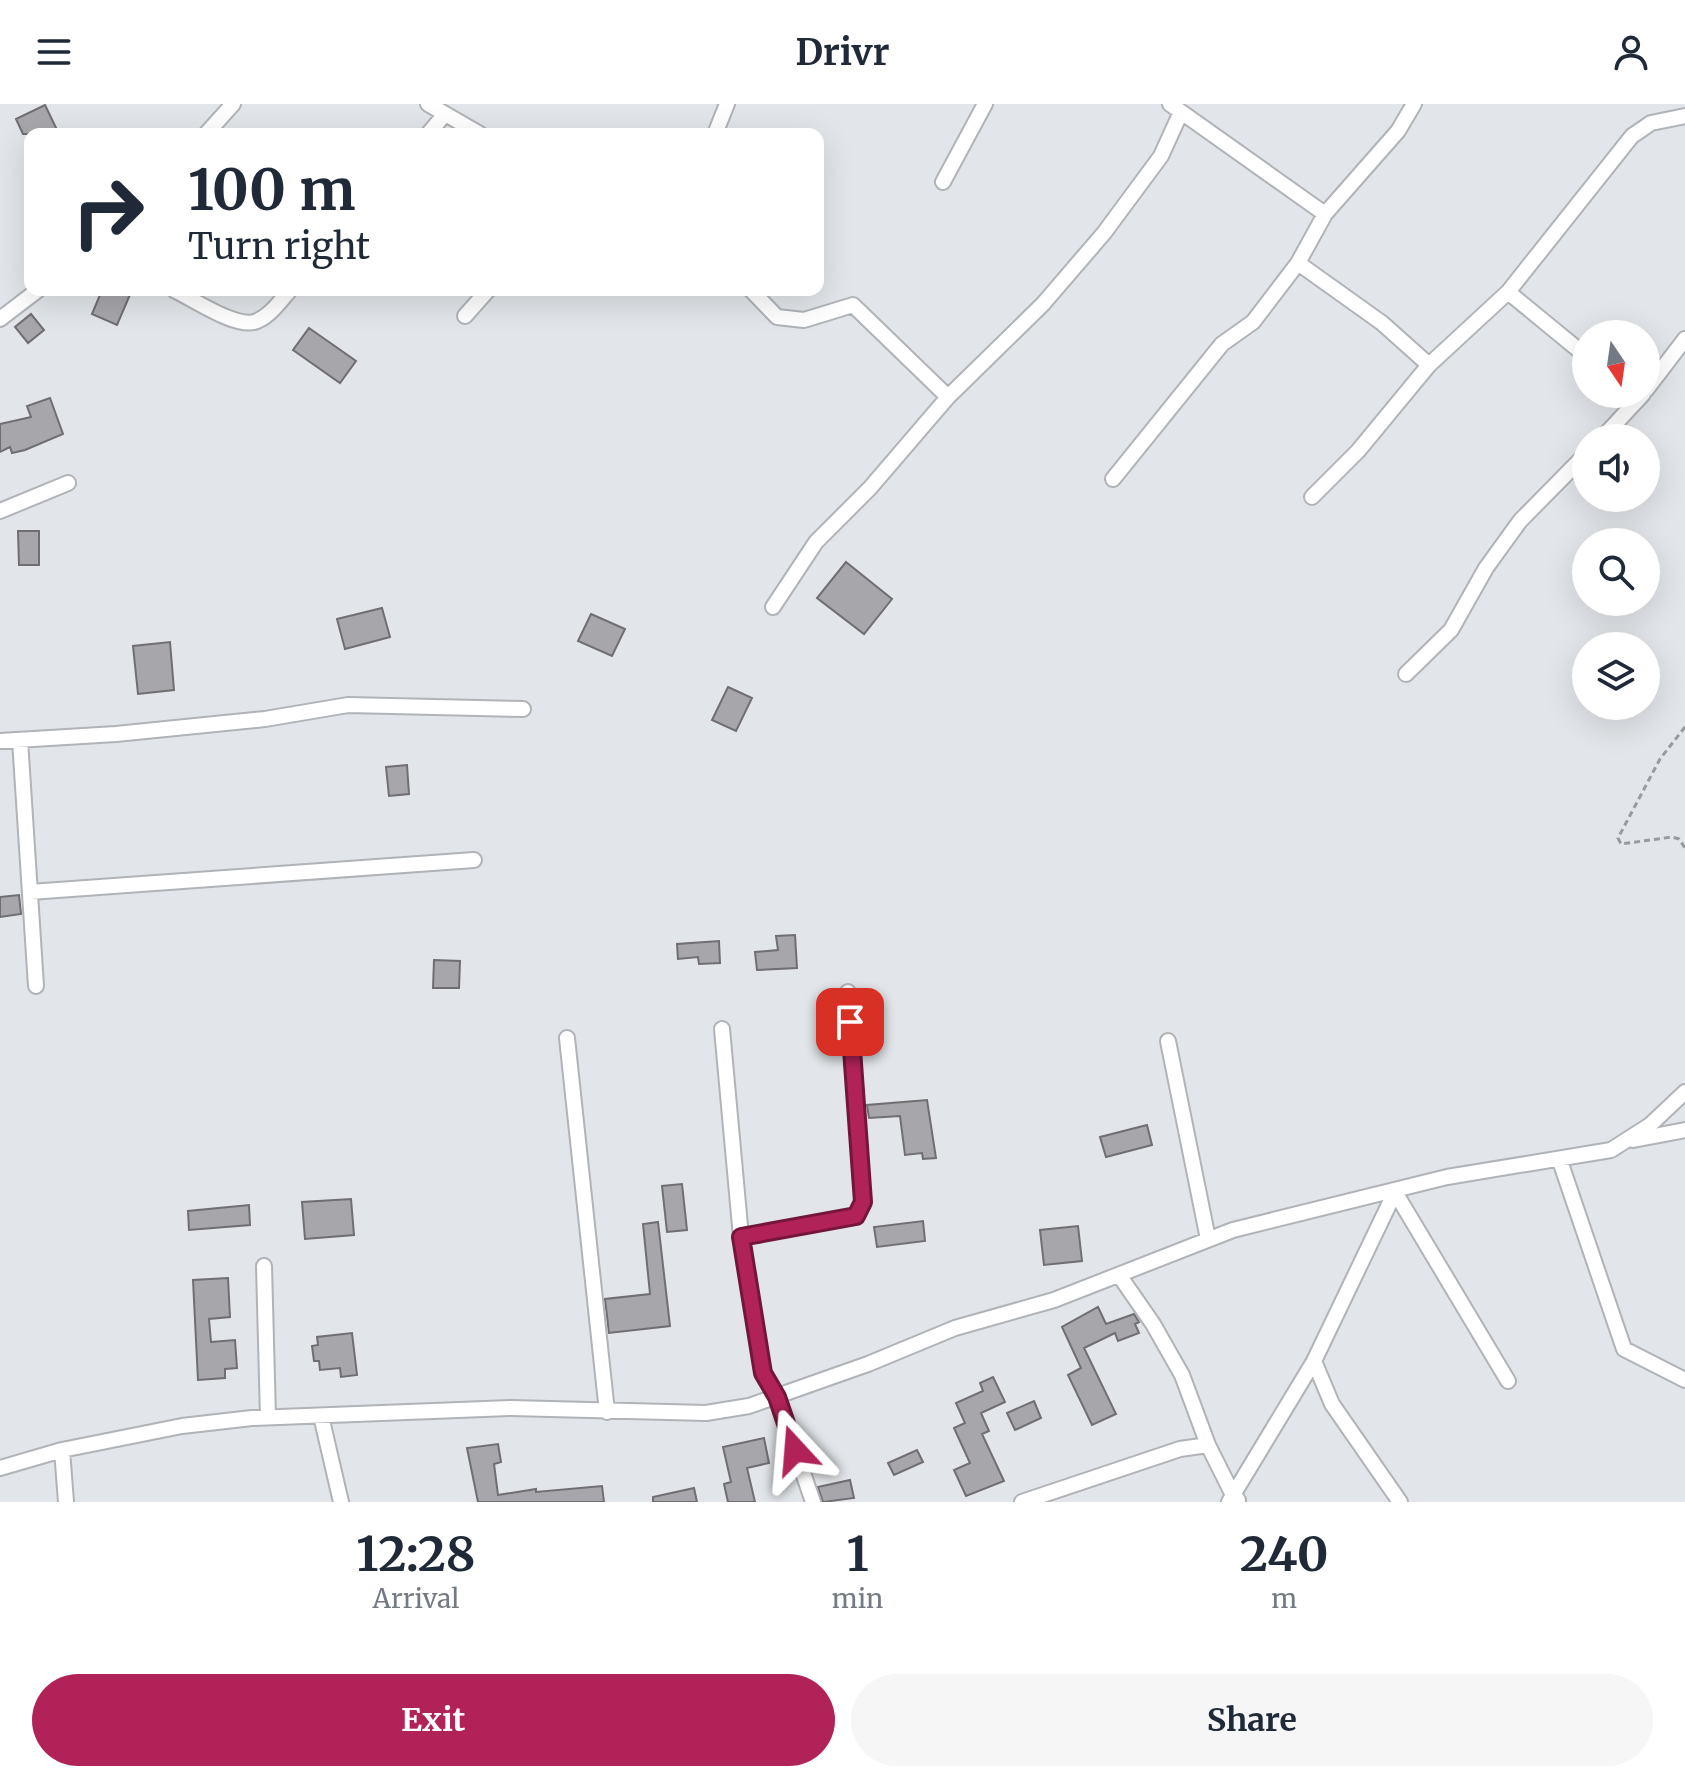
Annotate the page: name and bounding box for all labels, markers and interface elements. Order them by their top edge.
icon: menu [32,30,76,74]
text: Drivr [796,30,889,75]
icon: person [1609,30,1653,74]
text: 100 m [188,155,356,225]
icon: right [56,160,160,264]
text: Turn right [188,224,370,269]
north arrow [1572,320,1660,408]
map controls [1572,320,1660,720]
button: sound [1572,424,1660,512]
button: search [1572,528,1660,616]
button: layers [1572,632,1660,720]
pin [816,988,884,1056]
icon: arrive [828,1000,872,1044]
position arrow [753,1408,837,1492]
text: 12:28 [356,1524,476,1584]
text: 1 [846,1524,869,1584]
text: 240 [1240,1524,1329,1584]
text: Arrival [373,1582,459,1615]
text: min [832,1582,883,1615]
text: m [1271,1582,1297,1615]
button: Exit [32,1674,835,1766]
button: Share [851,1674,1653,1766]

